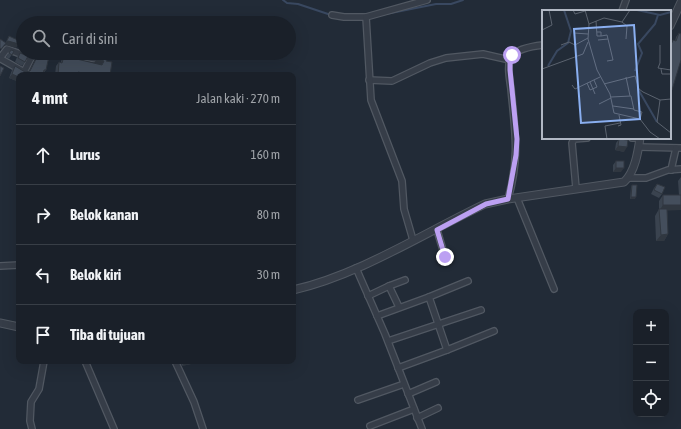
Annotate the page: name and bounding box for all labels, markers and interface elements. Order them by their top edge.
inset map [542,10,671,139]
search box [16,16,296,60]
icon: search [30,27,52,49]
text: Cari di sini [62,30,118,47]
route start [503,46,521,64]
text: 4 mnt [32,88,68,108]
text: Jalan kaki · 270 m [196,91,280,106]
icon: ahead [32,144,54,166]
text: Lurus [70,146,100,163]
text: 160 m [251,147,280,162]
icon: right [32,204,54,226]
text: Belok kanan [70,206,139,223]
text: 80 m [257,207,280,222]
route end [436,248,454,266]
icon: left [32,264,54,286]
text: Belok kiri [70,266,121,283]
text: 30 m [257,267,280,282]
map controls [633,309,669,417]
button: + [633,309,669,345]
icon: arrive [32,324,54,346]
text: Tiba di tujuan [70,326,145,343]
button: − [633,345,669,381]
button: locate [633,381,669,417]

